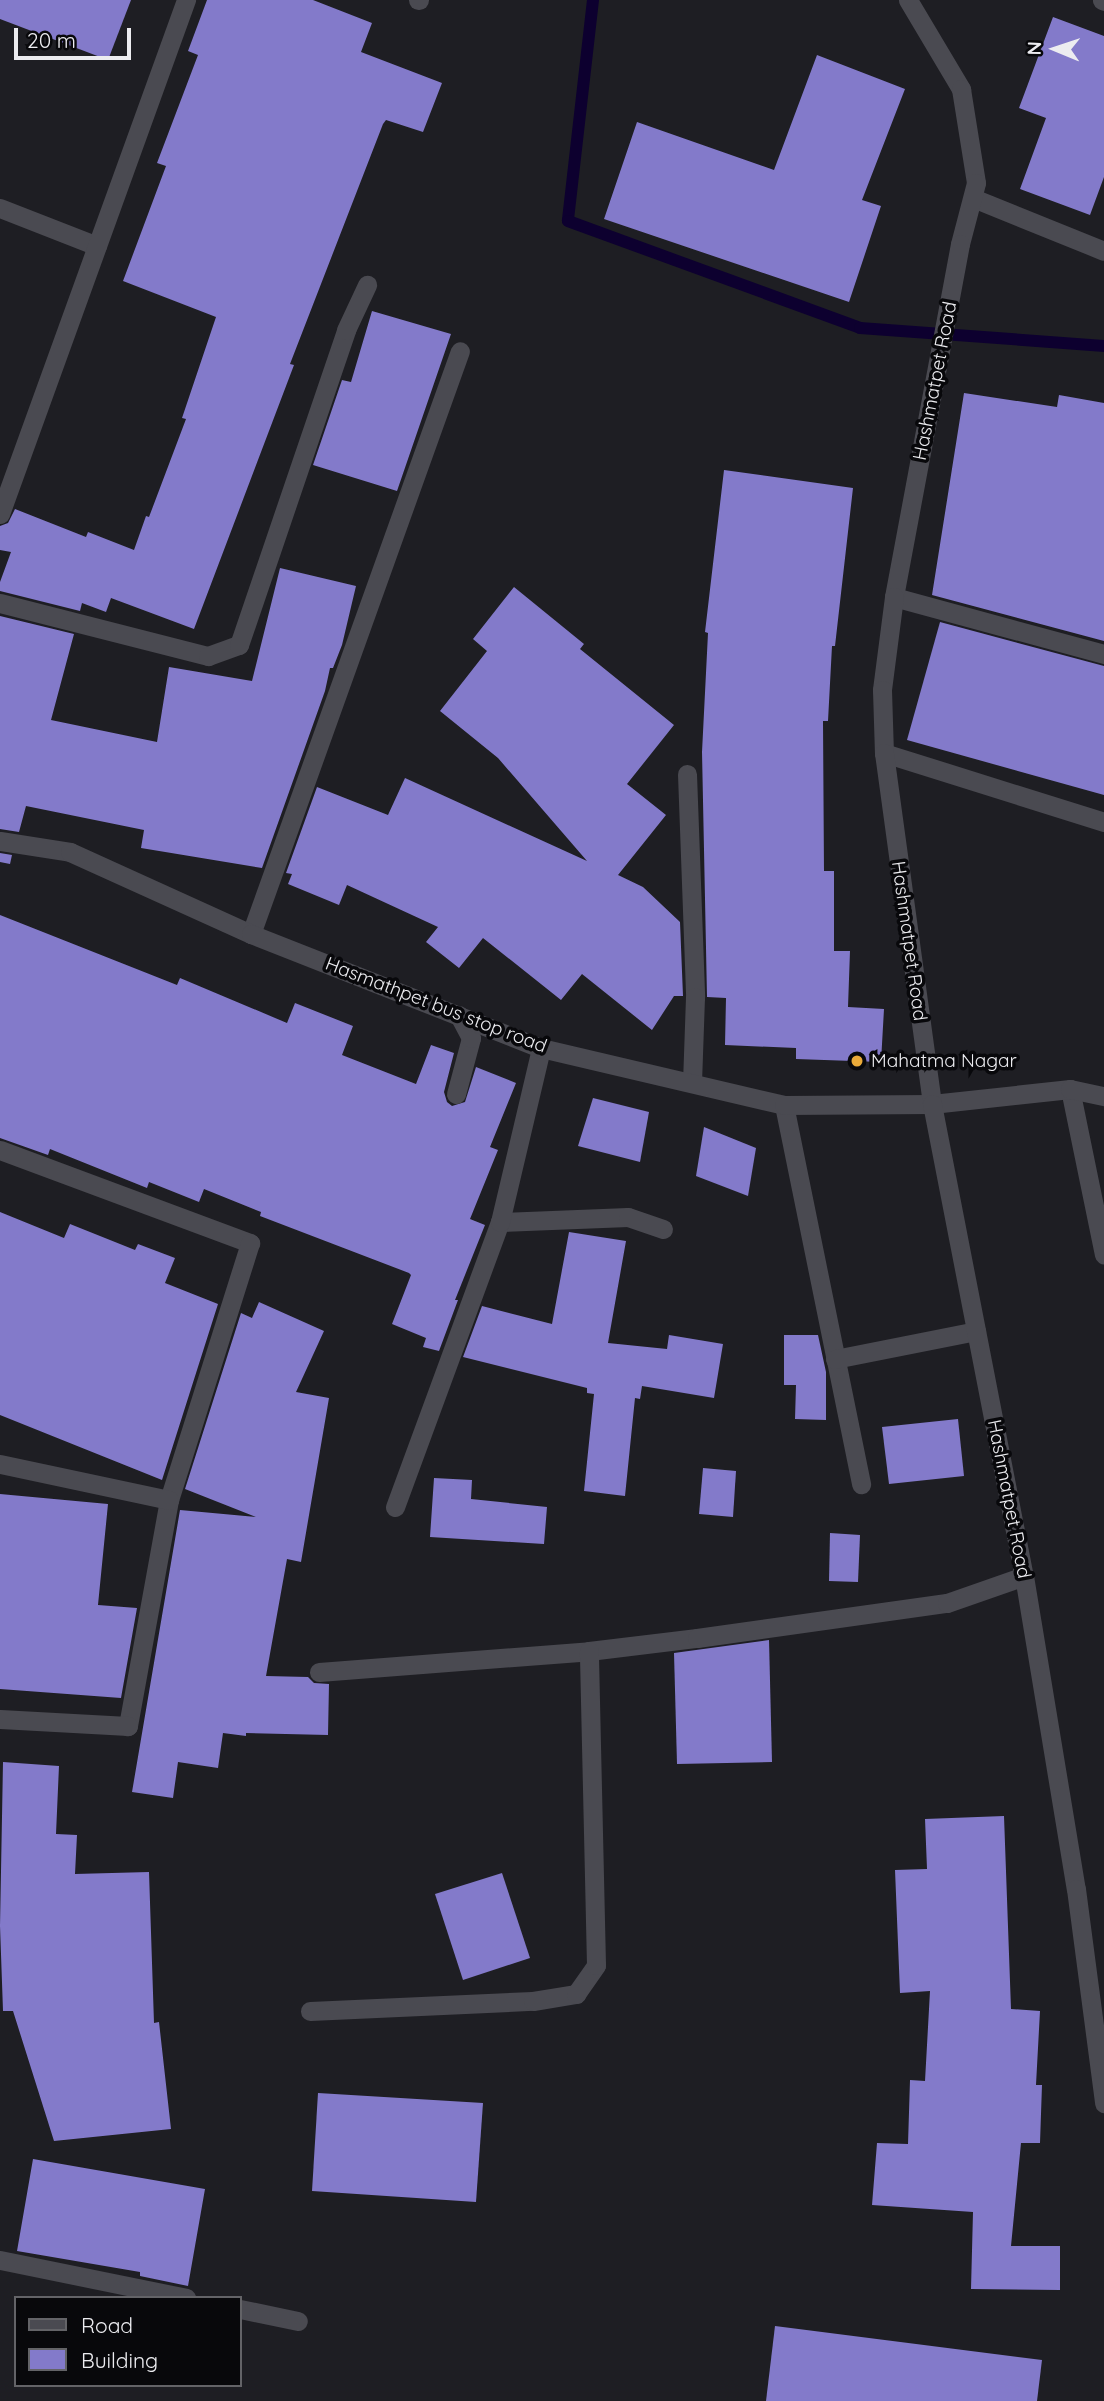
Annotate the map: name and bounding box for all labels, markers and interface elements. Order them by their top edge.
scale bar [18,14,135,58]
north arrow [1020,14,1090,84]
text: 20 m [27,27,76,53]
text: N [1022,41,1046,56]
street label: Hashmatpet Road [908,300,962,462]
street label: Hashmatpet Road [886,860,932,1022]
street label: Hasmathpet bus stop road [322,952,550,1058]
place label: Mahatma Nagar [871,1050,1017,1072]
marker: Mahatma Nagar [849,1053,865,1069]
street label: Hashmatpet Road [982,1418,1036,1580]
legend [14,2296,242,2387]
text: Road [81,2312,133,2338]
text: Building [81,2347,158,2373]

